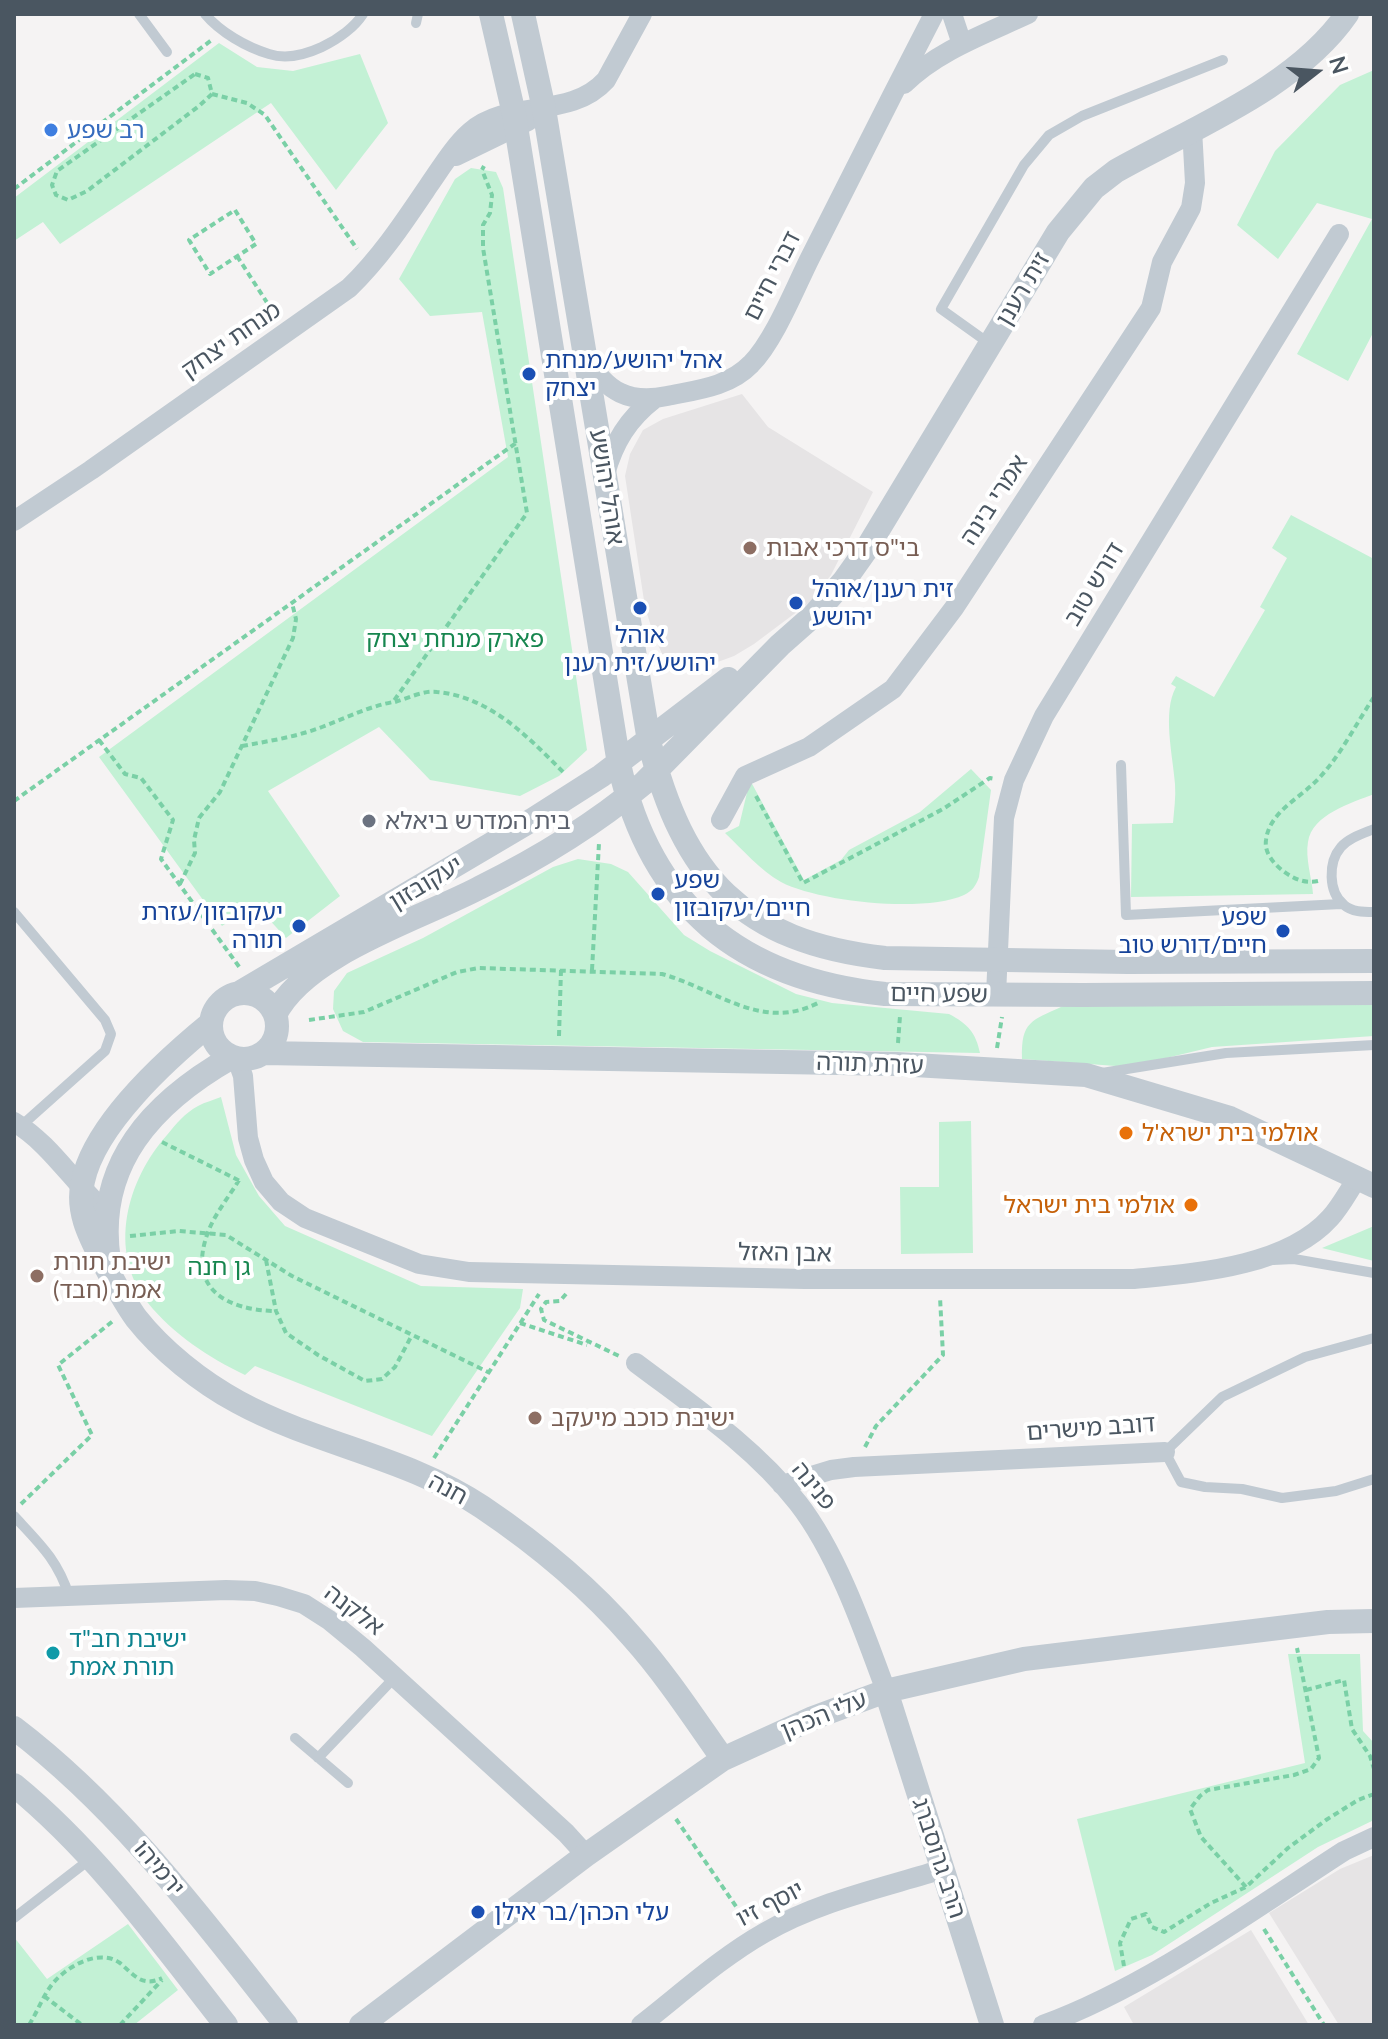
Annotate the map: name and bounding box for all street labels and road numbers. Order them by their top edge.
street label: דברי חיים [737,226,807,326]
street label: זית רענן [990,247,1056,331]
street label: מנחת יצחק [176,295,286,385]
street label: אוהל יהושע [584,427,630,547]
street label: אמרי בינה [954,449,1034,551]
street label: דורש טוב [1058,537,1130,631]
street label: יעקובזון [384,850,468,916]
street label: שפע חיים [890,979,988,1009]
street label: עזרת תורה [816,1048,924,1080]
street label: אבן האזל [738,1238,832,1268]
street label: דובב מישרים [1026,1409,1156,1447]
street label: פנינה [786,1456,842,1516]
street label: חנה [424,1467,472,1511]
street label: אלקנה [319,1578,389,1642]
street label: עלי הכהן [777,1685,871,1745]
street label: הרב גרוסברג [906,1794,972,1922]
street label: ירמיהו [128,1834,190,1902]
street label: יוסף זיו [731,1875,809,1933]

